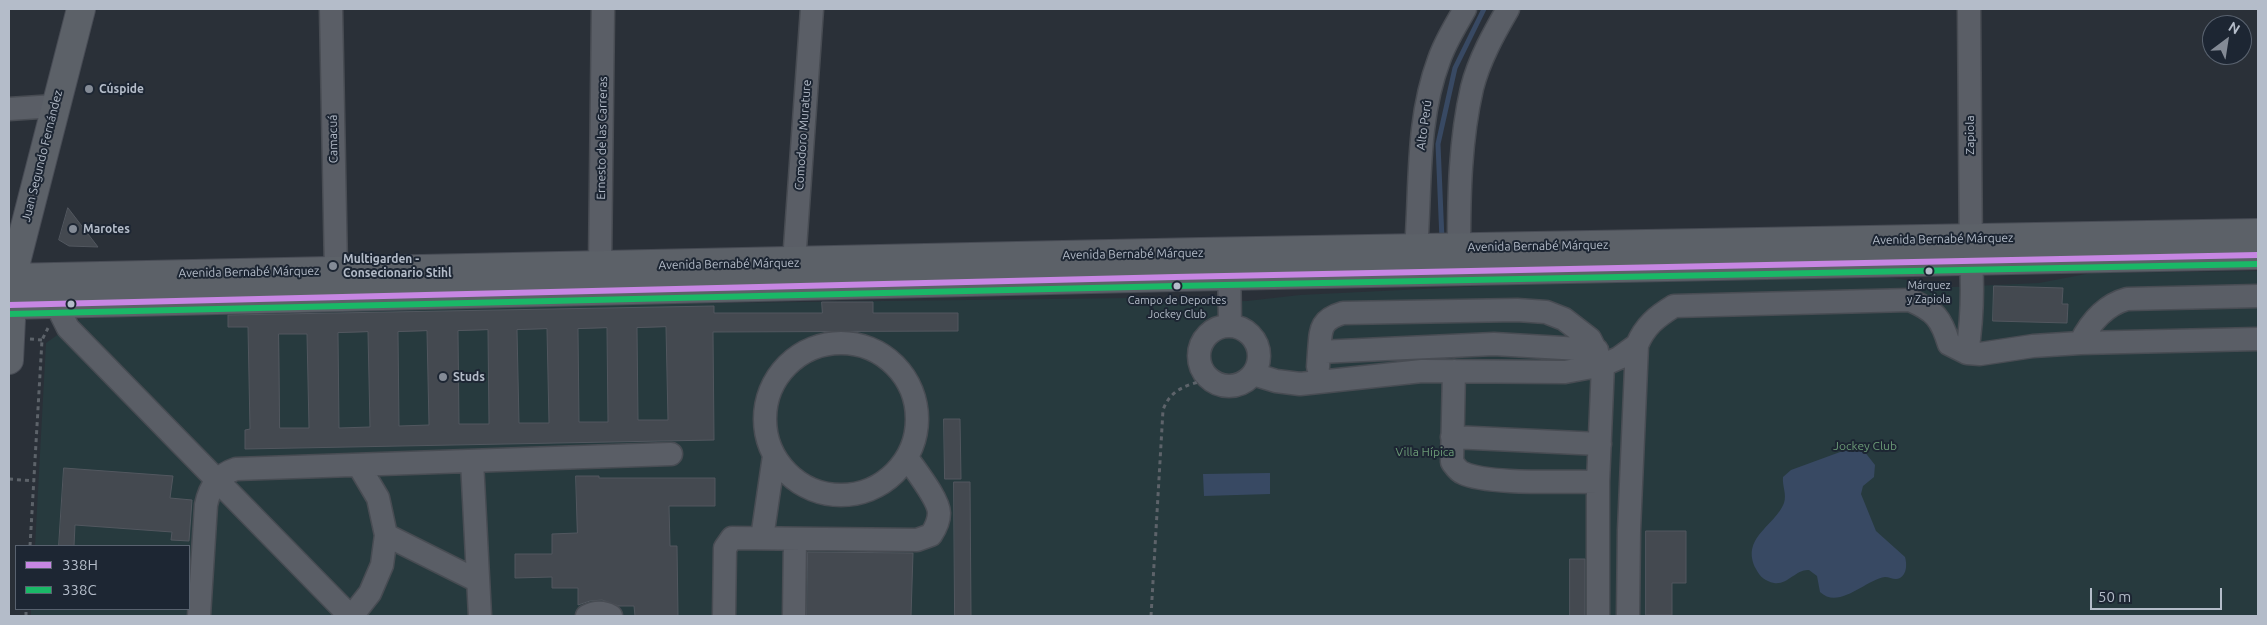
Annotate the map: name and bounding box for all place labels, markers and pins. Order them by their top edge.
place label: Cúspide [99,82,144,96]
marker: Cúspide [83,83,95,95]
place label: Marotes [83,222,130,236]
marker: Marotes [67,223,79,235]
place label: Multigarden - Consecionario Stihl [343,252,452,280]
marker: Multigarden - Consecionario Stihl [327,260,339,272]
marker: Márquez y Zapiola [1924,266,1934,276]
place label: Márquez y Zapiola [1907,278,1951,304]
marker: Campo de Deportes Jockey Club [1172,281,1182,291]
place label: Campo de Deportes Jockey Club [1128,293,1226,319]
unlabelled marker [66,299,76,309]
place label: Studs [453,370,485,384]
marker: Studs [437,371,449,383]

